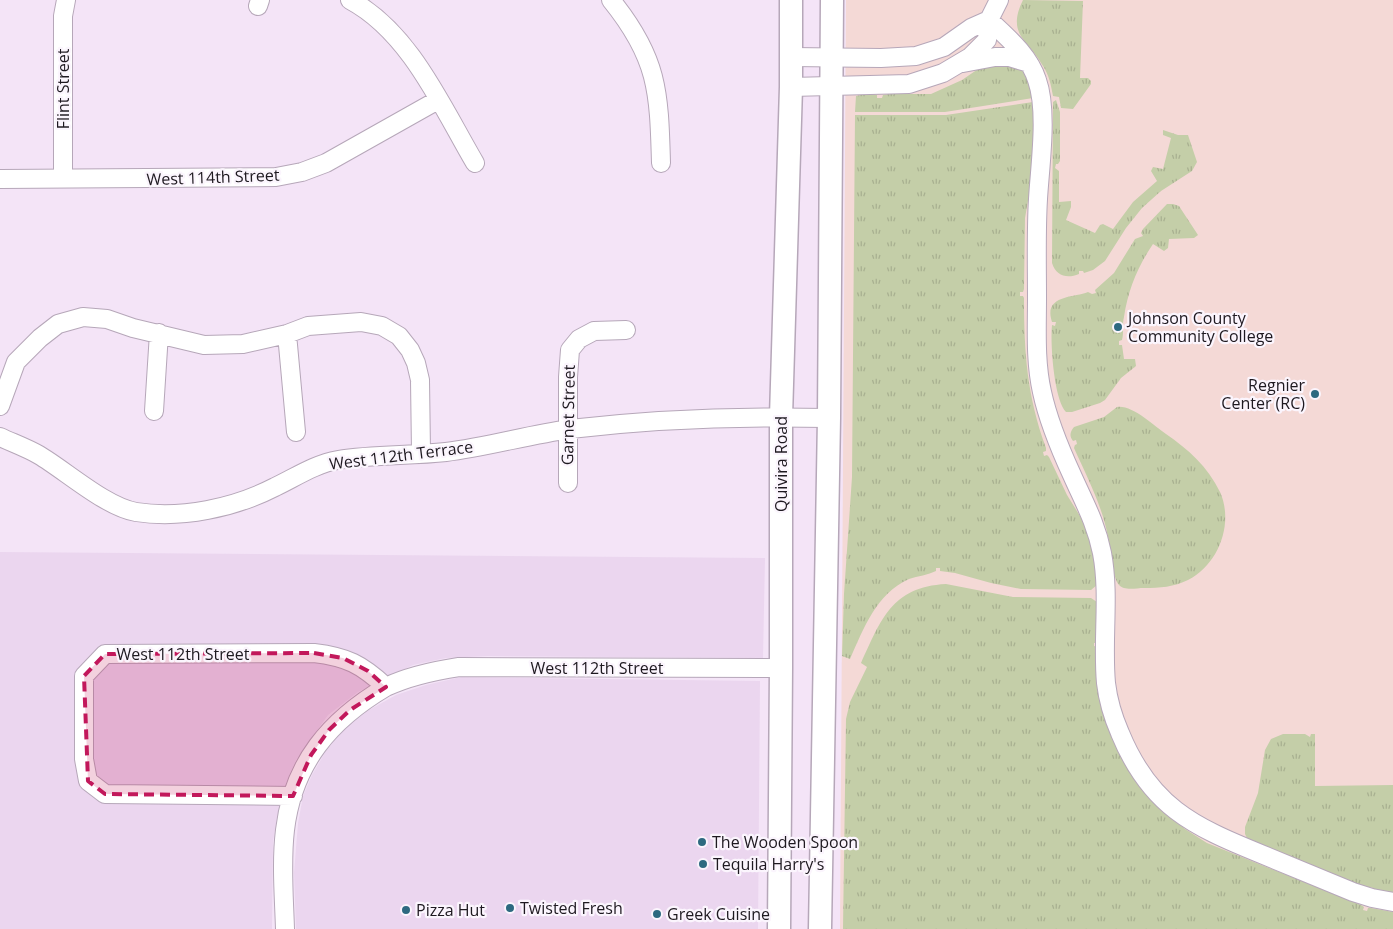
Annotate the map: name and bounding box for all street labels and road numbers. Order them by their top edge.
street label: Flint Street [52,48,74,129]
street label: West 114th Street [146,164,280,190]
street label: Garnet Street [556,364,580,465]
street label: Quivira Road [770,416,792,512]
street label: West 112th Terrace [328,435,474,475]
street label: West 112th Street [116,643,250,665]
street label: West 112th Street [530,657,664,679]

